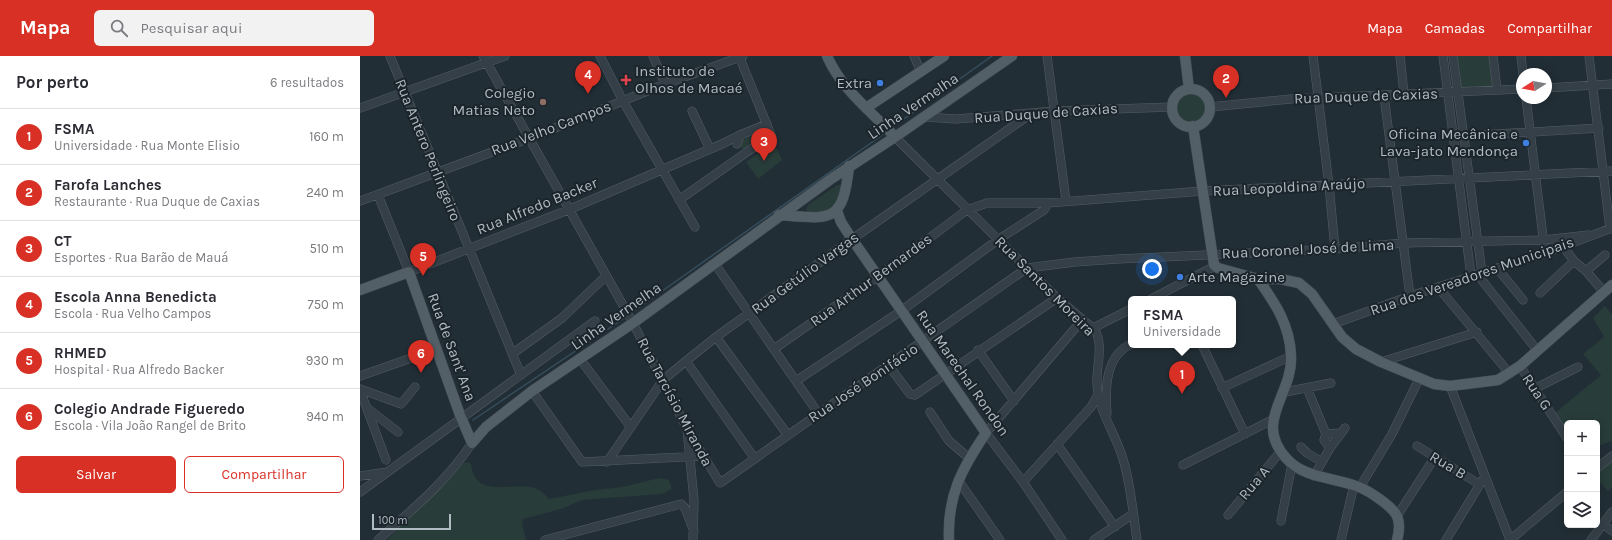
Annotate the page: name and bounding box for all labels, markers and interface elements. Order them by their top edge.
search box [94,10,374,46]
text: Mapa [20,17,70,39]
icon: search [108,17,130,39]
text: Pesquisar aqui [140,19,242,37]
text: Mapa [1367,20,1403,37]
text: Camadas [1425,20,1485,37]
text: Compartilhar [1507,20,1592,37]
pin: 4 [575,61,601,94]
place label: Instituto de Olhos de Macaé [635,62,742,97]
pin: 2 [1213,65,1239,98]
north arrow [1516,68,1552,104]
street label: Linha Vermelha [864,69,962,143]
text: Por perto [16,72,89,92]
marker: Instituto de Olhos de Macaé [620,74,632,86]
place label: Extra [837,74,872,92]
text: 6 resultados [270,75,344,90]
street label: Rua Antero Perlingeiro [391,76,465,224]
marker: Extra [875,78,885,88]
place label: Colegio Matias Neto [452,84,535,119]
street label: Rua Duque de Caxias [1294,84,1438,108]
street label: Rua Velho Campos [488,97,614,159]
marker: Colegio Matias Neto [538,97,548,107]
street label: Rua Duque de Caxias [974,99,1118,127]
text: FSMA [54,120,94,138]
place label: Oficina Mecânica e Lava-jato Mendonça [1380,125,1518,160]
pin: 3 [751,128,777,161]
text: 1 [27,129,31,144]
text: 160 m [309,129,344,144]
text: Universidade · Rua Monte Elisio [54,138,240,153]
marker: Oficina Mecânica e Lava-jato Mendonça [1521,138,1531,148]
street label: Rua Alfredo Backer [474,173,601,238]
street label: Rua Leopoldina Araújo [1212,174,1366,200]
text: Farofa Lanches [54,176,162,194]
text: 2 [25,185,33,200]
text: 240 m [306,185,344,200]
text: Restaurante · Rua Duque de Caxias [54,194,260,209]
street label: Rua Getúlio Vargas [748,228,862,318]
street label: Rua Arthur Bernardes [806,230,936,330]
text: CT [54,232,71,250]
street label: Rua Santos Moreira [991,232,1099,340]
street label: Rua dos Vereadores Municipais [1368,233,1576,319]
street label: Rua Coronel José de Lima [1221,235,1395,263]
text: 3 [25,241,33,256]
text: 510 m [309,241,344,256]
pin: 5 [410,243,436,276]
text: Esportes · Rua Barão de Mauá [54,250,228,265]
your location [1142,259,1162,279]
place label: Arte Magazine [1188,268,1285,286]
marker: Arte Magazine [1175,272,1185,282]
street label: Linha Vermelha [568,278,664,354]
text: Escola Anna Benedicta [54,288,217,306]
street label: Rua de Sant' Ana [424,290,480,404]
popup [1128,296,1236,348]
text: 4 [25,297,33,312]
text: 750 m [308,297,344,312]
text: Escola · Rua Velho Campos [54,306,211,321]
text: FSMA [1143,306,1183,324]
street label: Rua Marechal Rondon [913,307,1013,439]
text: Universidade [1143,324,1221,339]
street label: Rua Tarcísio Miranda [633,334,717,470]
pin: 6 [408,340,434,373]
street label: Rua José Bonifácio [805,340,921,426]
text: RHMED [54,344,106,362]
text: 5 [25,353,33,368]
text: 930 m [306,353,344,368]
pin: 1 [1169,361,1195,394]
text: Hospital · Rua Alfredo Backer [54,362,224,377]
street label: Rua G [1518,370,1556,414]
text: Colegio Andrade Figueredo [54,400,245,418]
text: 6 [25,409,33,424]
text: 940 m [306,409,344,424]
text: Escola · Vila João Rangel de Brito [54,418,246,433]
map controls [1564,420,1600,528]
button: + [1564,420,1600,456]
street label: Rua B [1426,447,1470,483]
button: Salvar [16,456,176,493]
button: Compartilhar [184,456,344,493]
button: − [1564,456,1600,492]
street label: Rua A [1235,462,1274,504]
button: layers [1564,492,1600,528]
scale bar [372,512,451,531]
text: 100 m [378,514,408,527]

